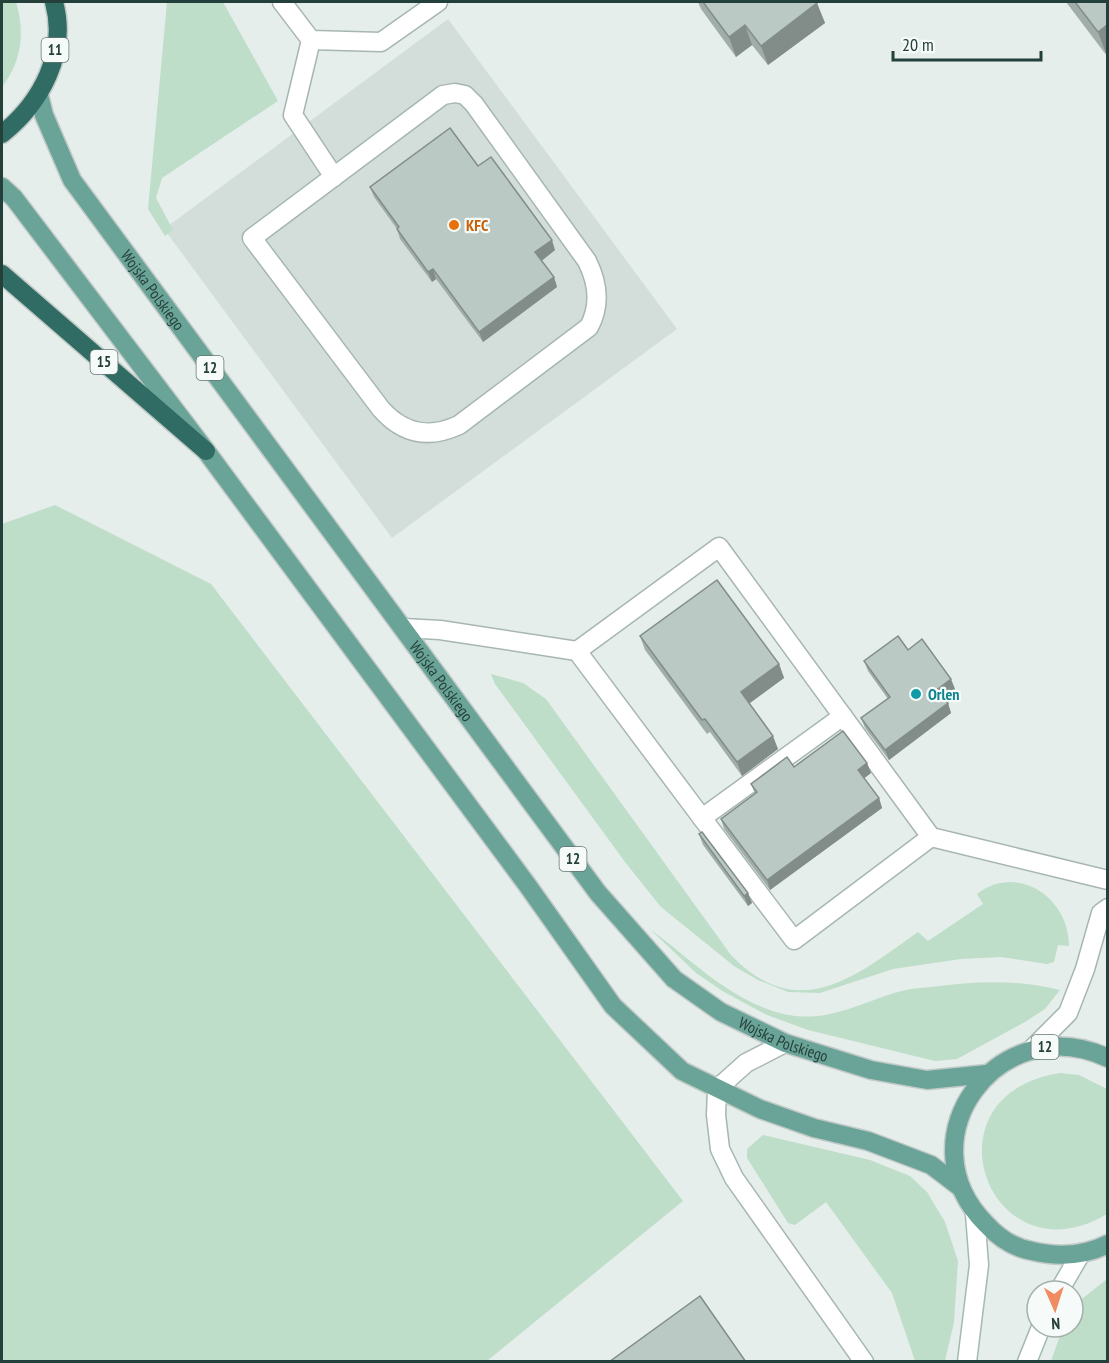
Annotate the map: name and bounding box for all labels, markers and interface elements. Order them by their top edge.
scale bar [893,24,1042,62]
text: 20 m [902,33,934,56]
road number: 11 [42,38,68,62]
place label: KFC [466,215,489,235]
marker: KFC [447,218,461,232]
street label: Wojska Polskiego [117,246,189,334]
road number: 15 [90,350,118,374]
road number: 12 [196,356,224,380]
street label: Wojska Polskiego [405,637,478,725]
place label: Orlen [928,684,959,704]
marker: Orlen [909,687,923,701]
road number: 12 [560,847,586,871]
street label: Wojska Polskiego [735,1012,831,1066]
road number: 12 [1032,1035,1058,1059]
north arrow [1025,1279,1085,1339]
text: N [1051,1314,1061,1334]

